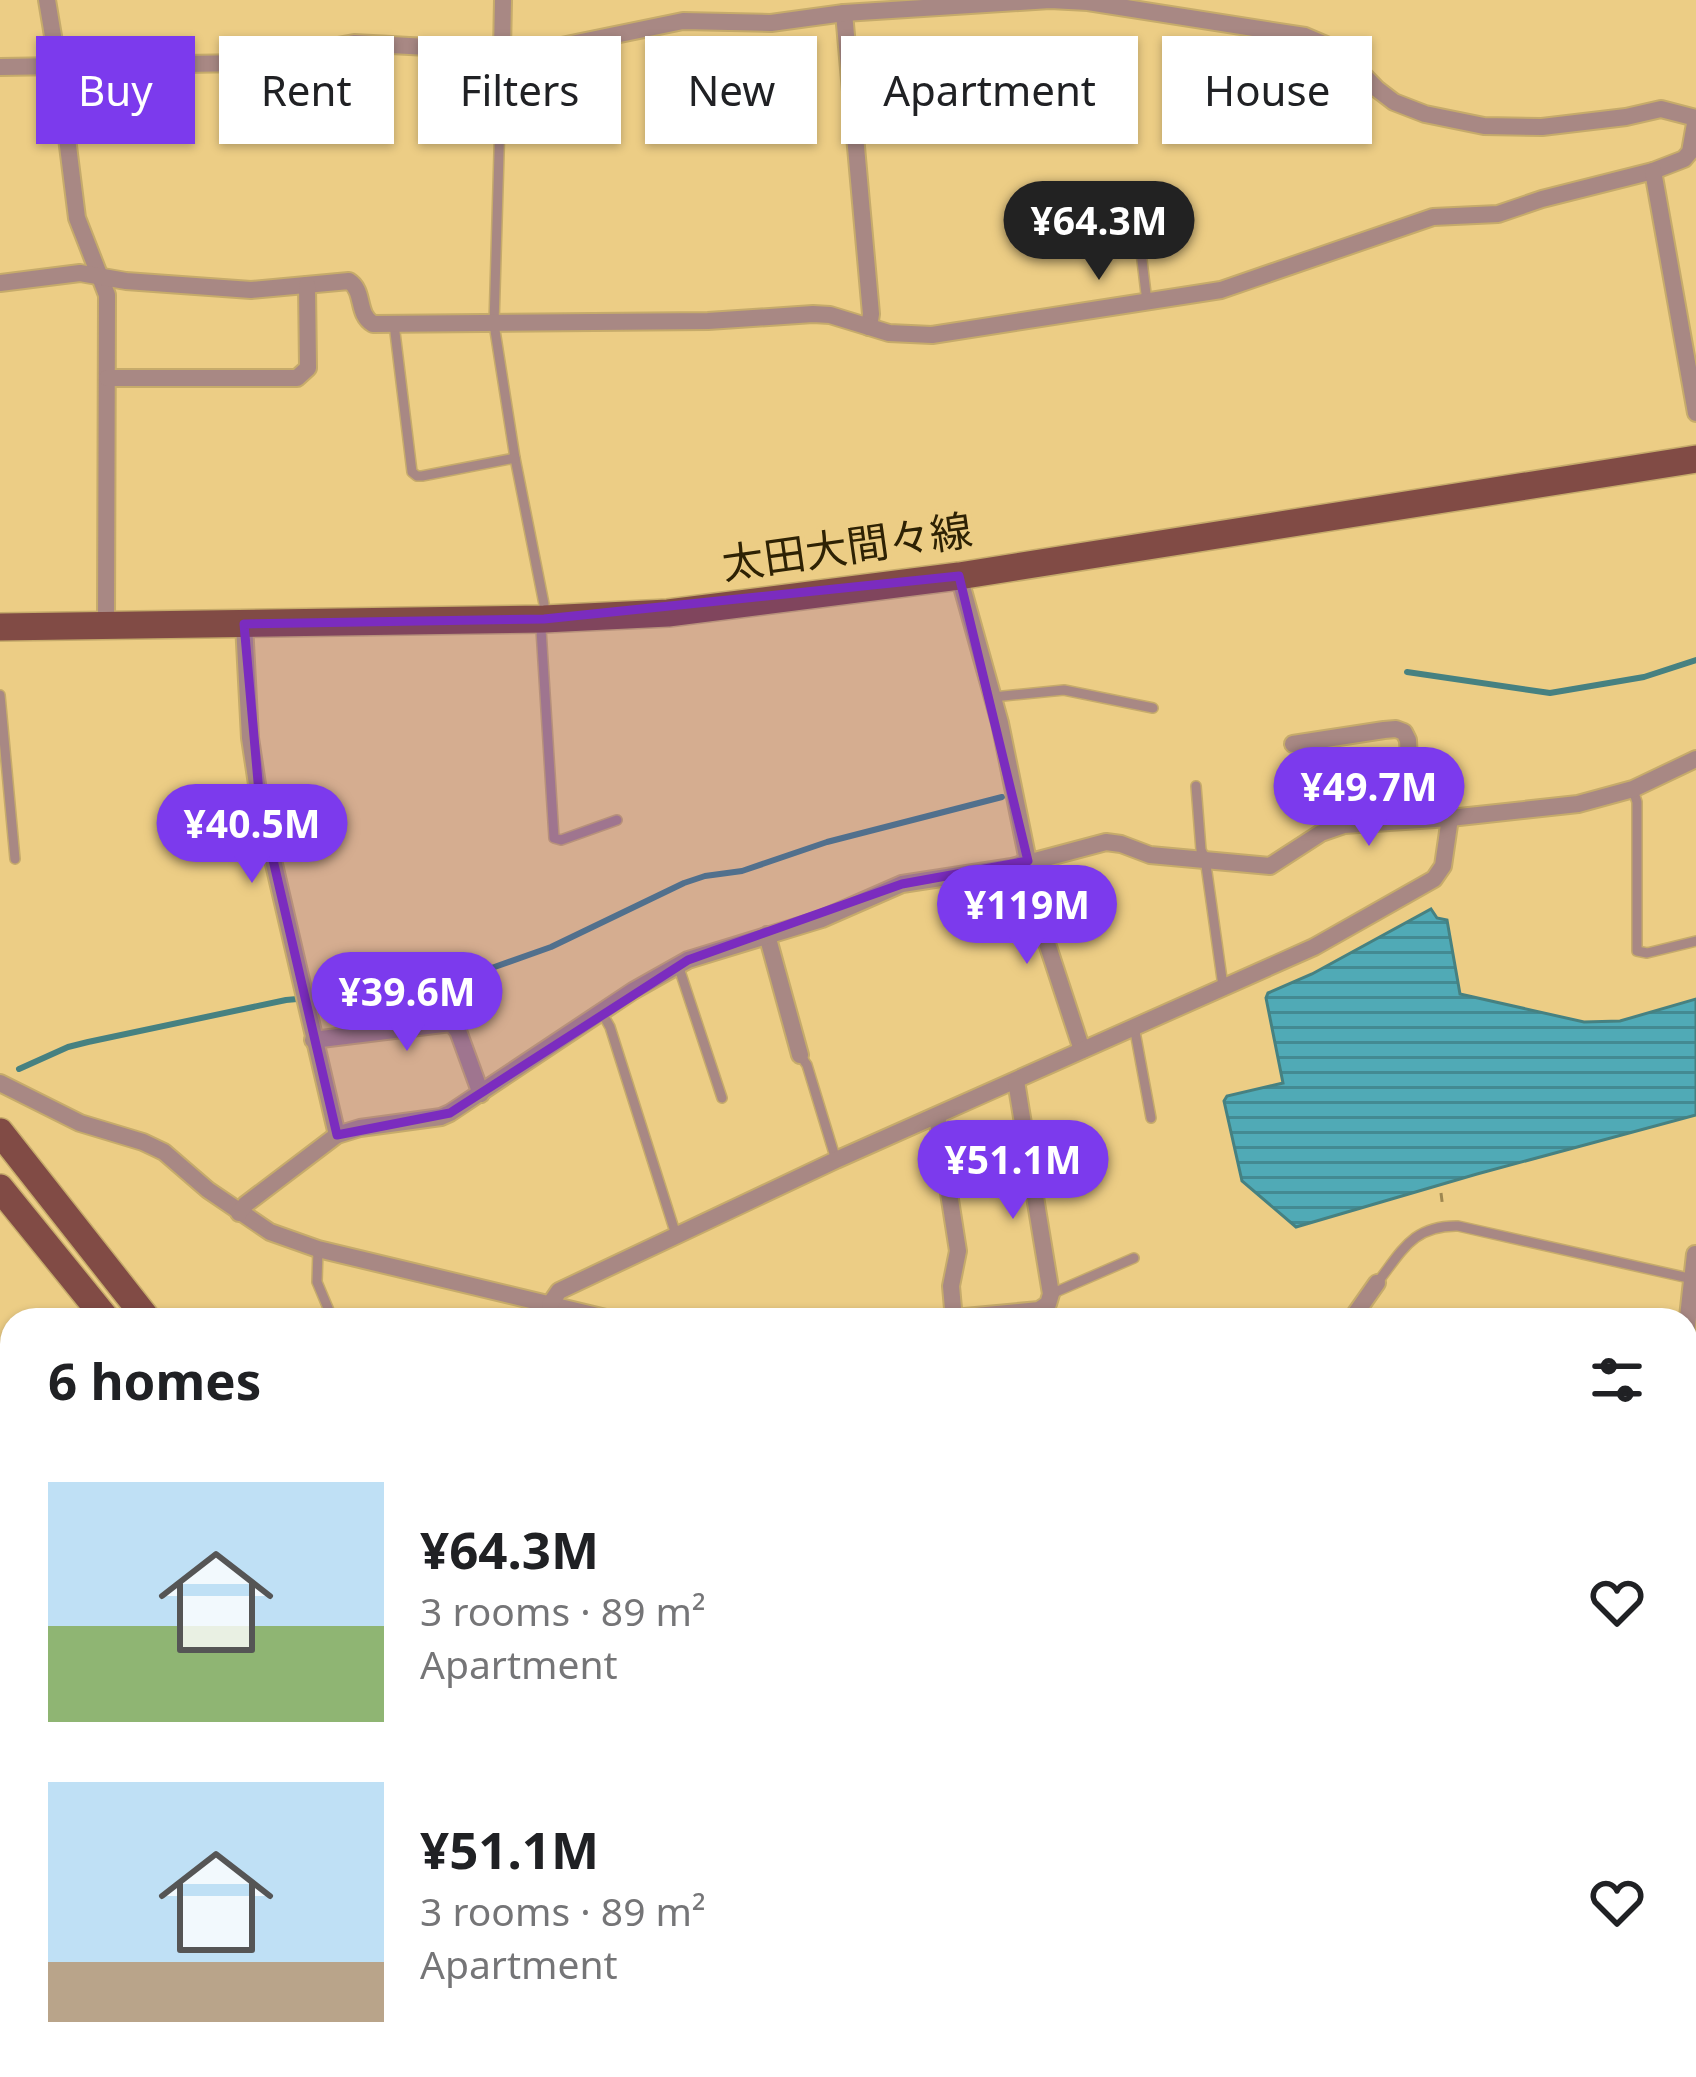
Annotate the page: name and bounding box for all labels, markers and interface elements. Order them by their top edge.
chip: Buy [36,36,195,144]
chip: Rent [219,36,394,144]
chip: Filters [418,36,621,144]
chip: New [645,36,817,144]
chip: Apartment [841,36,1138,144]
chip: House [1162,36,1372,144]
pin: ¥64.3M [1001,181,1197,283]
text: ¥64.3M [1031,193,1167,246]
street label: 太田大間々線 [718,500,976,591]
pin: ¥49.7M [1271,747,1467,849]
text: ¥49.7M [1301,759,1437,812]
pin: ¥40.5M [154,784,350,886]
text: ¥40.5M [184,796,320,849]
pin: ¥119M [943,865,1111,967]
text: ¥119M [964,877,1090,930]
pin: ¥39.6M [309,952,505,1054]
text: ¥39.6M [339,964,475,1017]
pin: ¥51.1M [915,1120,1111,1222]
text: ¥51.1M [945,1132,1081,1185]
text: 6 homes [48,1345,261,1415]
icon: filters [1584,1347,1650,1413]
text: ¥64.3M [420,1514,599,1584]
icon: home [144,1530,288,1674]
icon: heart [1584,1569,1650,1635]
text: 3 rooms · 89 m² [420,1584,706,1637]
text: Apartment [420,1637,618,1690]
text: ¥51.1M [420,1814,599,1884]
icon: home [144,1830,288,1974]
icon: heart [1584,1869,1650,1935]
text: 3 rooms · 89 m² [420,1884,706,1937]
text: Apartment [420,1937,618,1990]

